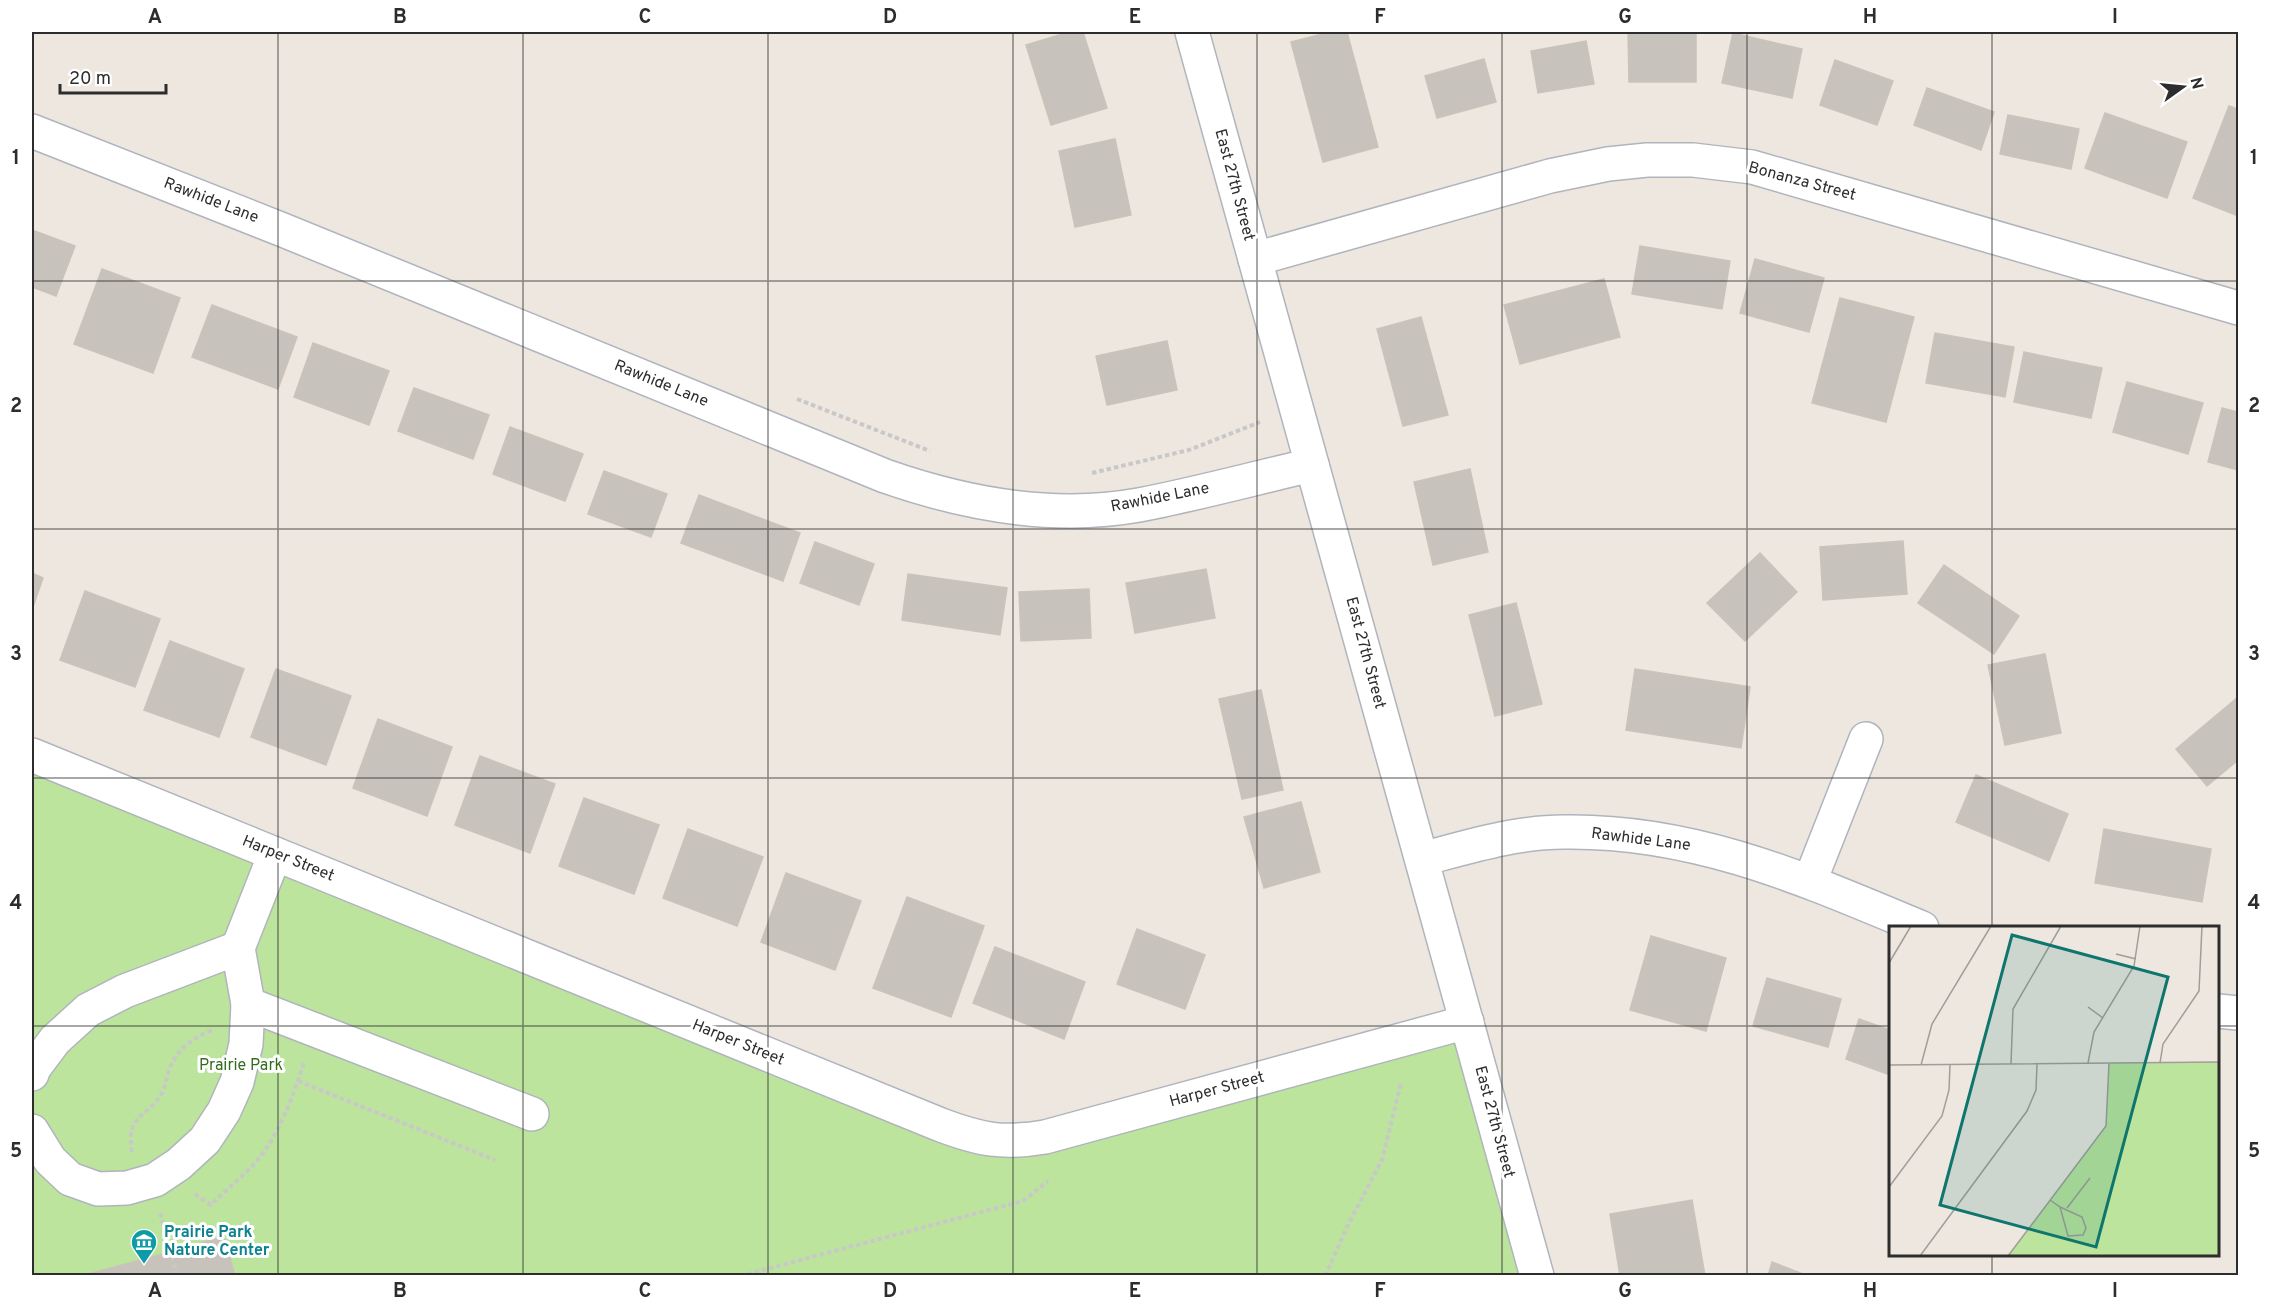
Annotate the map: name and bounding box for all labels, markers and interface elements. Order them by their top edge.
text: A [148,5,162,31]
text: B [393,5,407,31]
text: C [639,5,651,31]
text: D [883,5,897,31]
text: E [1129,5,1141,31]
text: F [1374,5,1386,31]
text: G [1618,5,1632,31]
text: H [1863,5,1877,31]
text: I [2112,5,2118,31]
scale bar [60,57,166,95]
north arrow [2153,57,2213,117]
text: 20 m [69,68,111,91]
text: N [2184,75,2207,92]
street label: East 27th Street [1209,127,1259,243]
text: 1 [12,146,20,172]
text: 1 [2250,146,2258,172]
street label: Bonanza Street [1746,158,1858,206]
street label: Rawhide Lane [161,174,261,228]
street label: Rawhide Lane [611,356,711,412]
text: 2 [10,394,22,420]
text: 2 [2248,394,2260,420]
street label: Rawhide Lane [1109,479,1211,517]
street label: East 27th Street [1340,595,1390,711]
text: 3 [10,642,22,668]
text: 3 [2248,642,2260,668]
street label: Rawhide Lane [1590,824,1692,856]
street label: Harper Street [239,831,337,887]
text: 4 [10,891,22,917]
text: 4 [2248,891,2260,917]
inset map [1889,926,2219,1256]
street label: Harper Street [689,1015,787,1071]
park label: Prairie Park [199,1056,283,1076]
street label: East 27th Street [1469,1064,1519,1180]
street label: Harper Street [1167,1068,1267,1112]
text: 5 [10,1139,22,1165]
text: 5 [2248,1139,2260,1165]
place label: Prairie Park Nature Center [164,1223,270,1261]
museum icon: Prairie Park Nature Center [129,1227,159,1265]
text: A [148,1279,162,1305]
text: B [393,1279,407,1305]
text: C [639,1279,651,1305]
text: D [883,1279,897,1305]
text: E [1129,1279,1141,1305]
text: F [1374,1279,1386,1305]
text: G [1618,1279,1632,1305]
text: H [1863,1279,1877,1305]
text: I [2112,1279,2118,1305]

